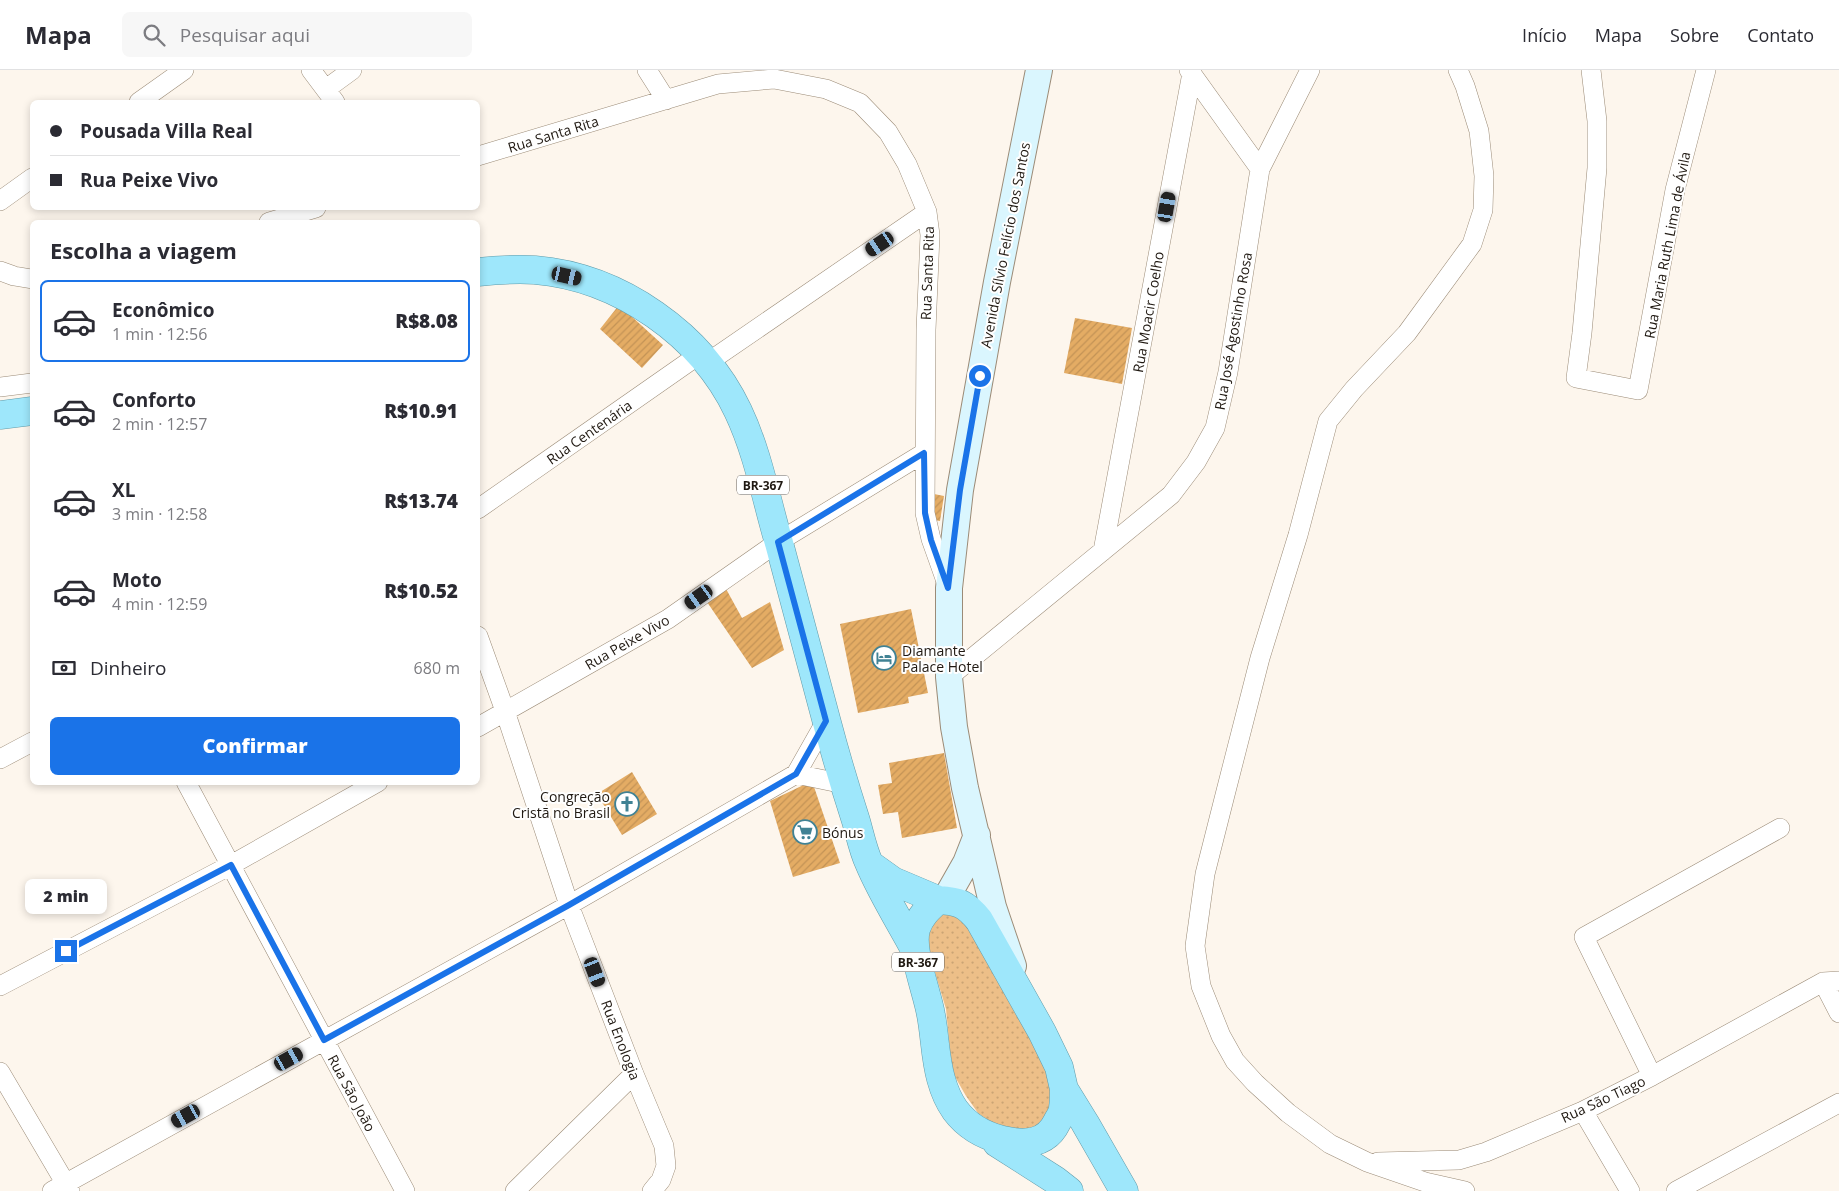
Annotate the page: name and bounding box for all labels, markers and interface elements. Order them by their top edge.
search box [122,12,472,57]
text: Mapa [25,18,92,51]
icon: search [140,21,168,49]
text: Pesquisar aqui [180,22,310,48]
text: Início [1522,23,1567,47]
text: Mapa [1595,23,1642,47]
text: Sobre [1670,23,1719,47]
text: Contato [1747,23,1814,47]
street label: Rua Santa Rita [505,111,601,157]
text: Pousada Villa Real [80,118,253,144]
street label: Avenida Sílvio Felício dos Santos [976,140,1034,349]
street label: Rua Maria Ruth Lima de Ávila [1640,150,1694,340]
text: Rua Peixe Vivo [80,167,218,193]
car [1157,191,1176,223]
street label: Rua Santa Rita [916,226,938,320]
car [863,229,896,259]
text: Escolha a viagem [50,235,237,265]
street label: Rua Moacir Coelho [1128,250,1168,374]
street label: Rua José Agostinho Rosa [1210,251,1256,411]
car [550,265,583,287]
text: Econômico [112,297,214,323]
icon: car [52,299,97,344]
text: R$8.08 [395,308,458,334]
text: 1 min · 12:56 [112,323,207,345]
route start [969,365,991,387]
text: Conforto [112,387,196,413]
icon: car [52,389,97,434]
street label: Rua Centenária [543,395,635,469]
text: R$10.91 [384,398,458,424]
text: 2 min · 12:57 [112,413,207,435]
road number: BR-367 [737,476,789,494]
text: XL [112,477,135,503]
icon: car [52,479,97,524]
text: R$13.74 [384,488,458,514]
text: 3 min · 12:58 [112,503,207,525]
text: Moto [112,567,162,593]
icon: car [52,569,97,614]
text: R$10.52 [384,578,458,604]
car [682,582,715,612]
text: 4 min · 12:59 [112,593,207,615]
street label: Rua Peixe Vivo [581,610,673,674]
place label: Diamante Palace Hotel [902,641,983,676]
hotel icon: Diamante Palace Hotel [871,645,897,671]
icon: cash [50,654,78,682]
text: Dinheiro [90,655,167,681]
text: 680 m [414,657,460,679]
button: Confirmar [50,717,460,775]
place label: Congreção Cristã no Brasil [512,787,610,822]
church icon: Congreção Cristã no Brasil [614,791,640,817]
supermarket icon: Bónus [792,819,818,845]
place label: Bónus [822,823,864,842]
callout: 2 min [25,878,107,914]
text: 2 min [43,885,89,907]
route end [55,940,77,962]
road number: BR-367 [892,952,944,972]
car [582,955,607,989]
street label: Rua Enologia [597,997,645,1083]
car [272,1045,305,1073]
street label: Rua São João [324,1051,380,1135]
street label: Rua São Tiago [1558,1071,1648,1127]
car [169,1102,202,1130]

